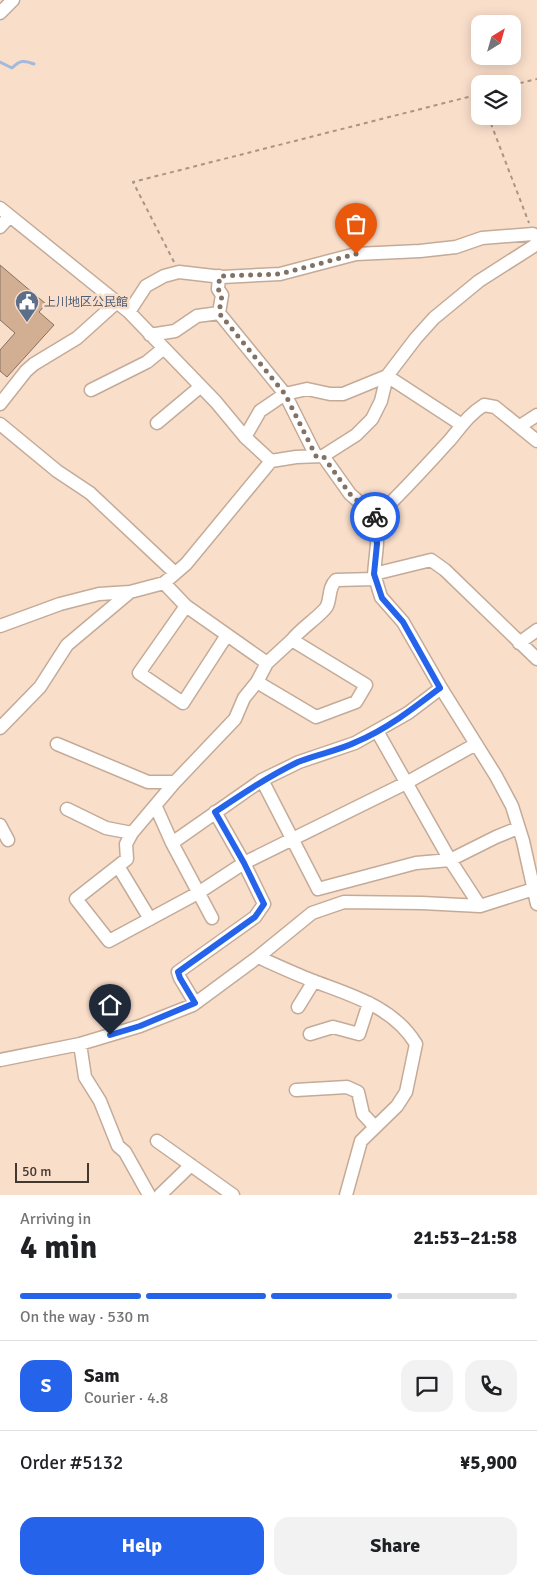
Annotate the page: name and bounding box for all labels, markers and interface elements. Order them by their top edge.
north arrow [471,15,521,65]
map controls [471,15,521,125]
button: layers [471,75,521,125]
pin [335,203,377,254]
icon: bag [342,210,370,238]
public building icon: 上川地区公民館 [14,289,40,323]
place label: 上川地区公民館 [44,295,128,310]
courier [350,492,400,542]
icon: bike [361,503,389,531]
pin [89,984,131,1035]
icon: home [96,991,124,1019]
scale bar [15,1160,89,1183]
text: 50 m [22,1163,51,1180]
text: Arriving in [20,1209,91,1229]
text: 21:53–21:58 [413,1226,517,1250]
text: 4 min [20,1228,97,1267]
text: On the way · 530 m [20,1307,150,1327]
button: chat [401,1360,453,1412]
button: phone [465,1360,517,1412]
text: Sam [84,1364,120,1388]
text: S [41,1374,51,1398]
text: Courier · 4.8 [84,1388,168,1408]
text: Order #5132 [20,1451,123,1475]
text: ¥5,900 [460,1451,517,1475]
button: Help [20,1517,264,1575]
button: Share [274,1517,517,1575]

